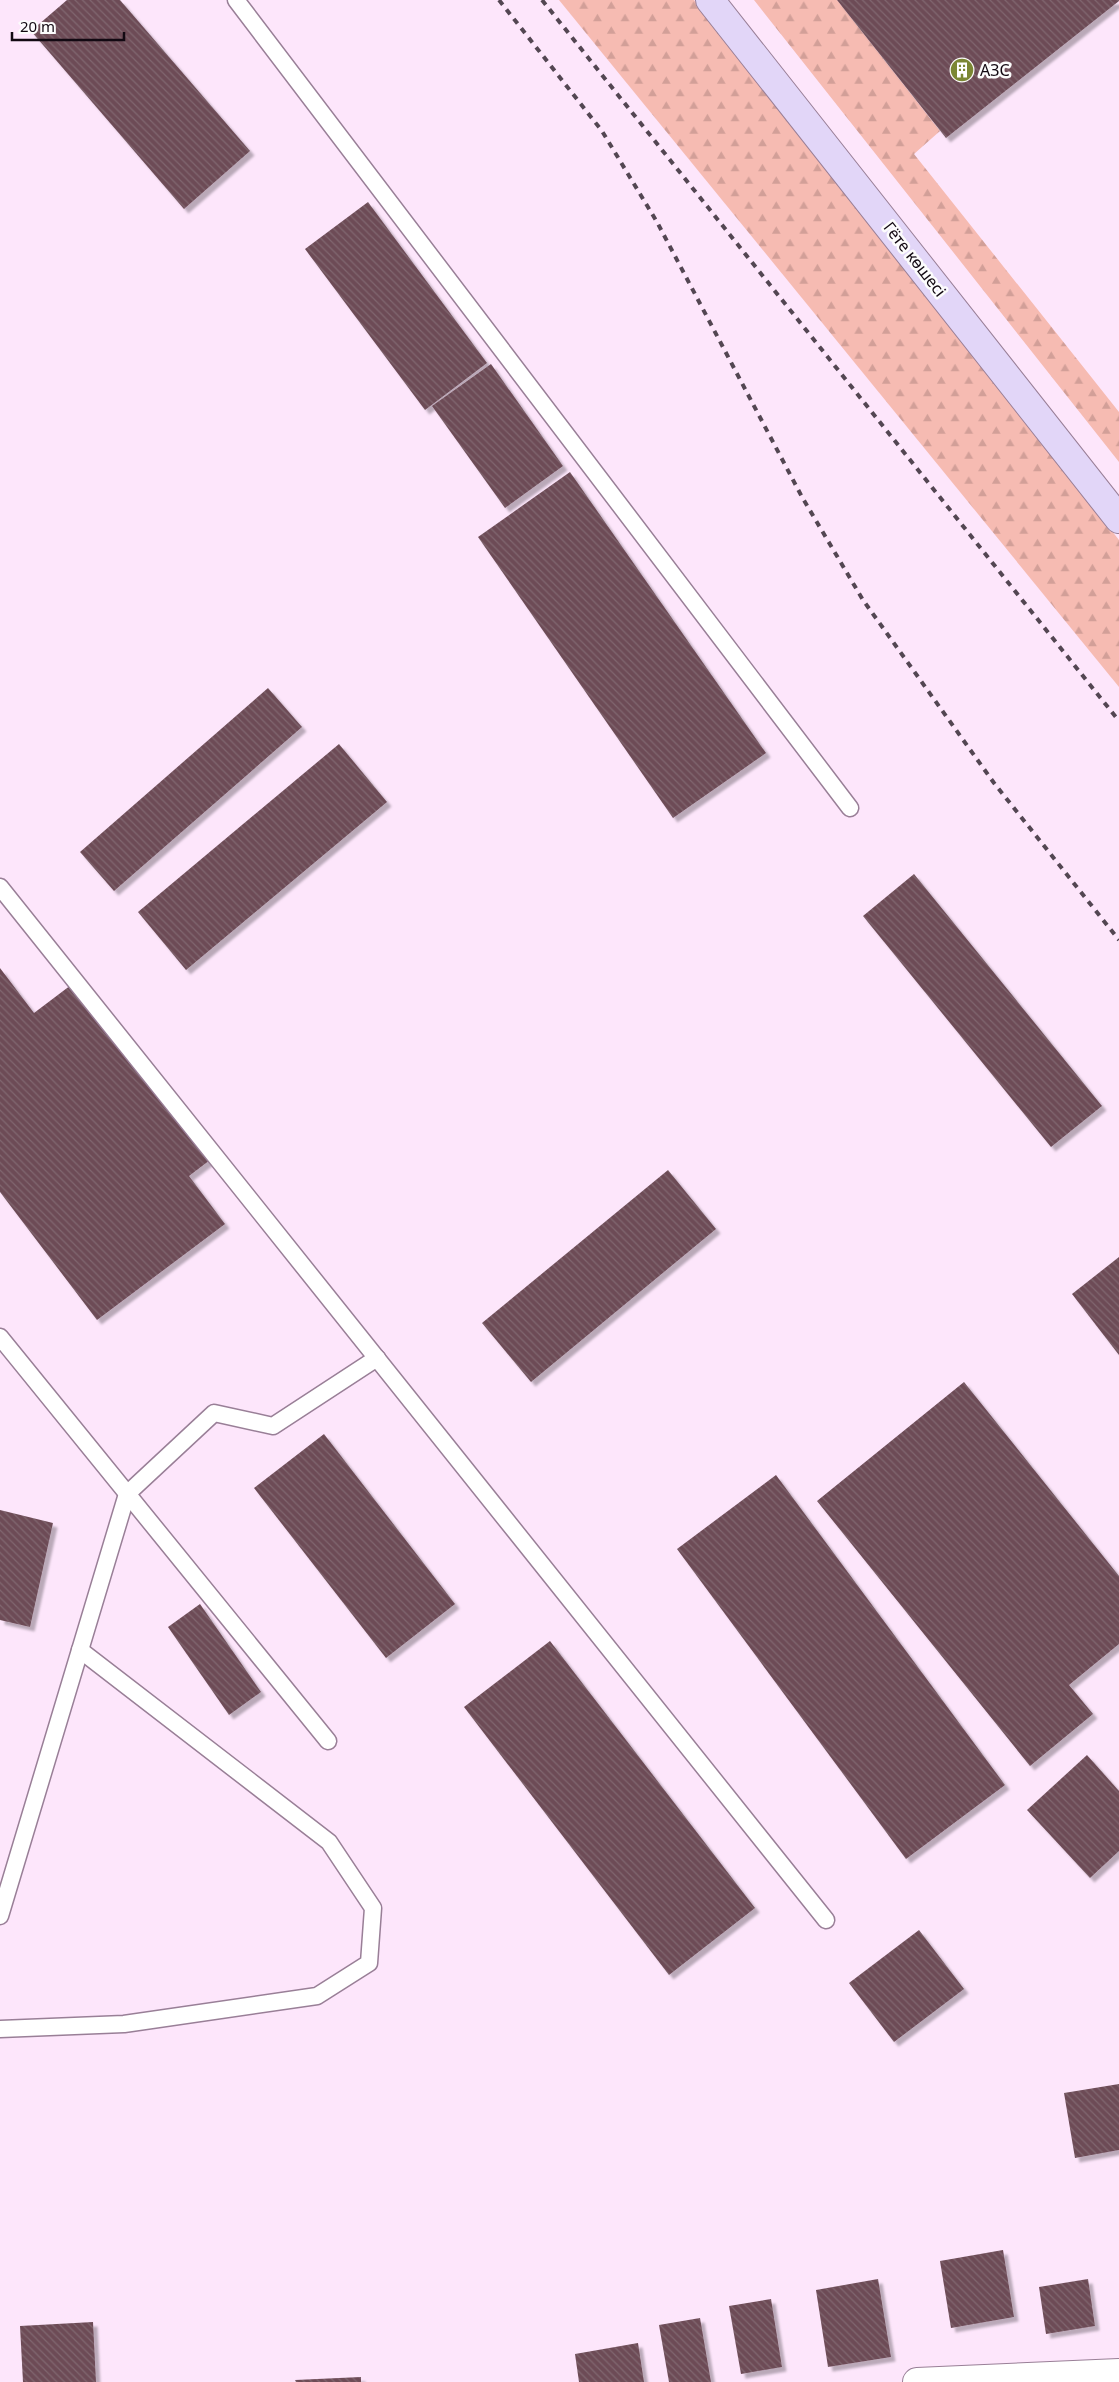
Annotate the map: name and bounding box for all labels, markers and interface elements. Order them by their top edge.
scale bar [12,10,125,42]
text: 20 m [20,16,55,36]
building icon: АЗС [949,57,975,83]
place label: АЗС [980,59,1010,81]
street label: Гёте көшесі [879,217,951,301]

